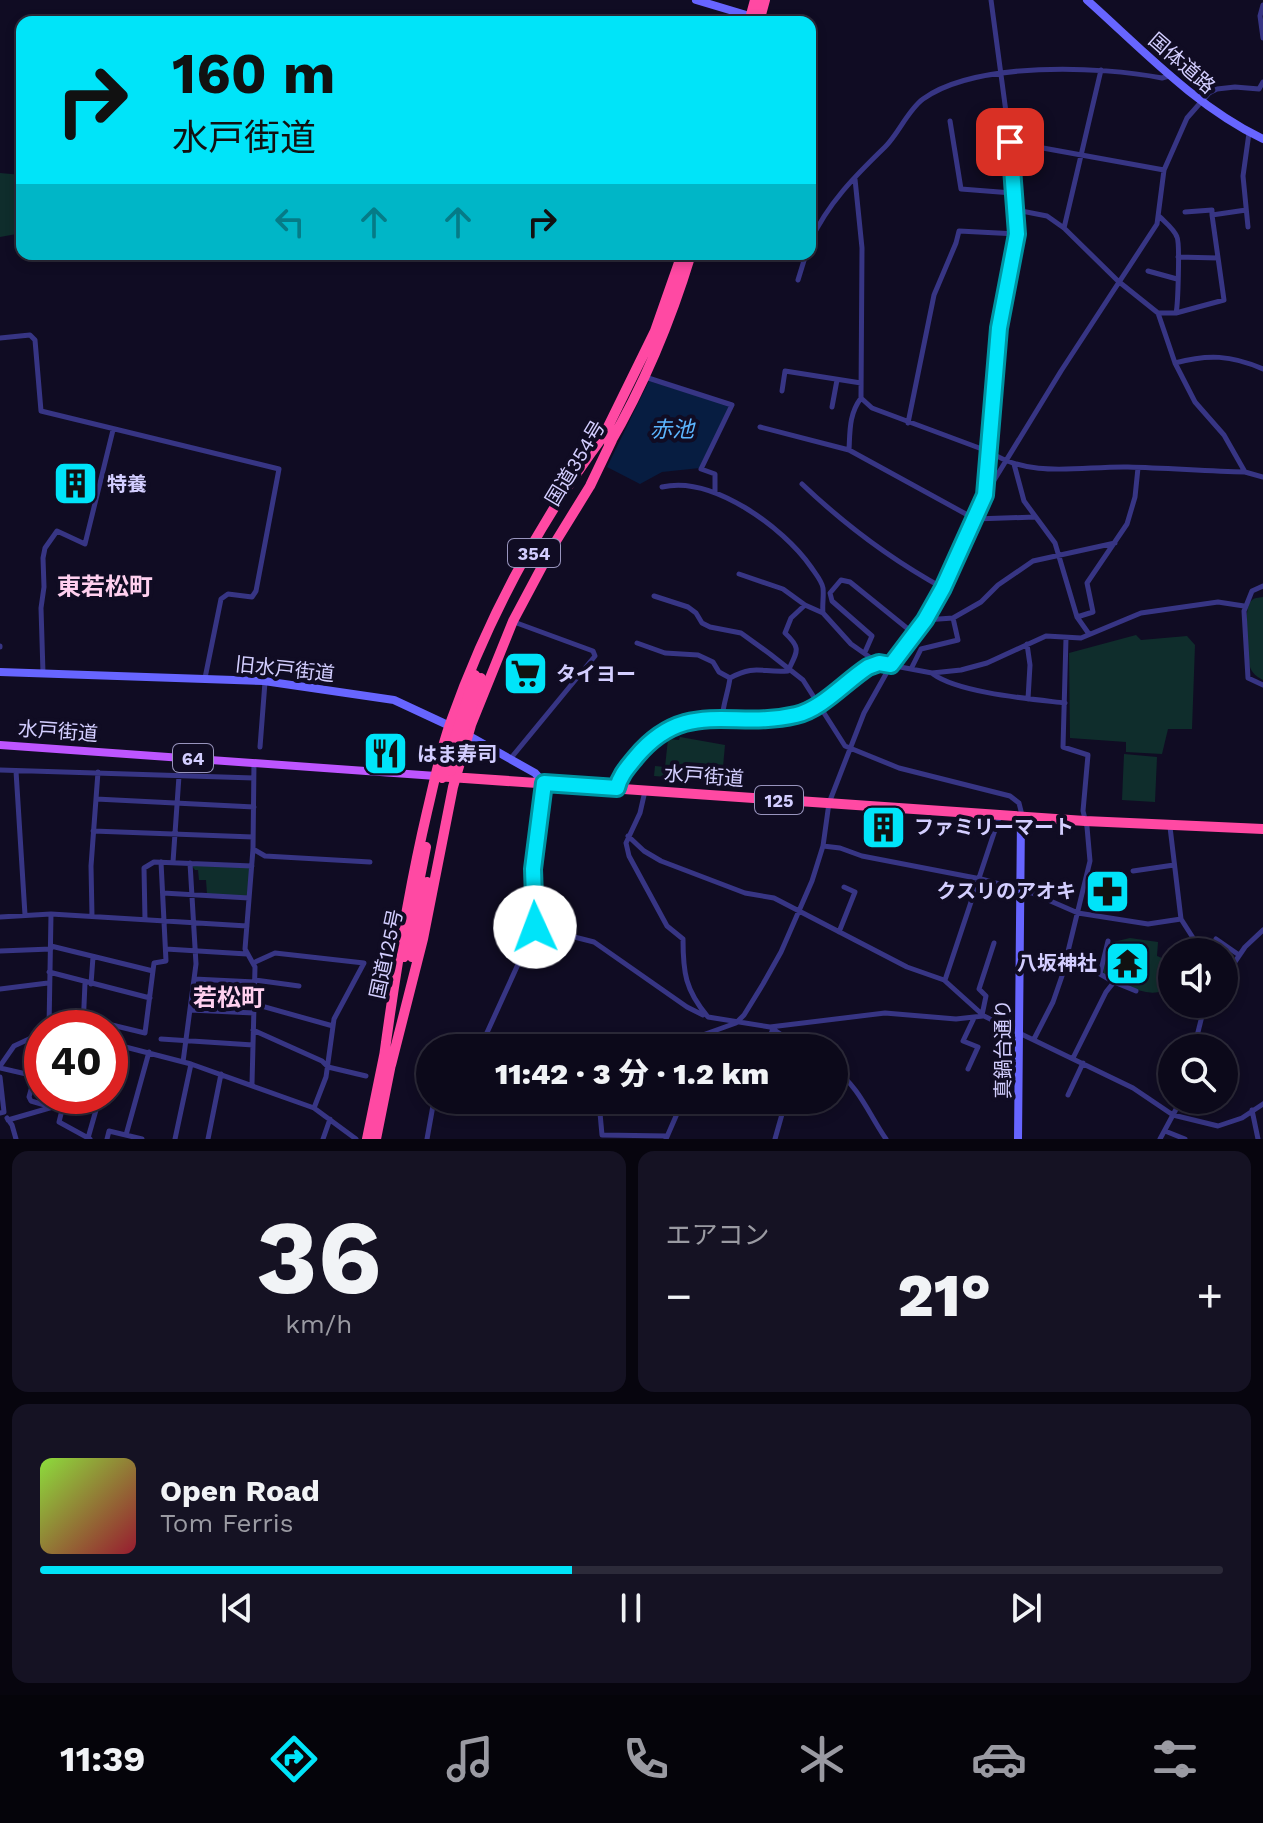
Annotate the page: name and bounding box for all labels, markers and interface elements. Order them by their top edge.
street label: 国体道路 [1144,28,1220,98]
text: 160 m [172,41,335,107]
icon: right [40,48,144,152]
pin [976,108,1044,176]
text: 水戸街道 [172,117,316,159]
icon: arrive [988,120,1032,164]
icon: left [268,200,312,244]
icon: ahead [352,200,396,244]
icon: ahead [436,200,480,244]
icon: right [520,200,564,244]
street label: 国道354号 [540,416,610,510]
water label: 赤池 [650,417,696,442]
building icon: 特養 [52,460,100,508]
place label: 特養 [107,472,147,496]
road number: 354 [508,539,560,567]
district label: 東若松町 [57,573,153,601]
supermarket icon: タイヨー [501,650,549,698]
street label: 旧水戸街道 [234,652,336,686]
place label: タイヨー [556,662,636,686]
street label: 水戸街道 [17,716,99,746]
restaurant icon: はま寿司 [362,730,410,778]
place label: はま寿司 [417,742,497,766]
road number: 64 [173,744,213,772]
street label: 水戸街道 [663,761,745,791]
road number: 125 [755,786,803,814]
building icon: ファミリーマート [859,803,907,851]
place label: ファミリーマート [914,815,1074,839]
pharmacy icon: クスリのアオキ [1083,867,1131,915]
place label: クスリのアオキ [937,879,1076,903]
position arrow [493,885,577,969]
street label: 国道125号 [365,907,407,1001]
map controls [1158,938,1238,1114]
button: sound [1158,938,1238,1018]
temple icon: 八坂神社 [1104,939,1152,987]
place label: 八坂神社 [1017,951,1097,975]
district label: 若松町 [193,984,265,1012]
street label: 真鍋台通り [991,999,1015,1099]
speed limit sign: 40 [24,1010,128,1114]
button: search [1158,1034,1238,1114]
text: 11:42 · 3 分 · 1.2 km [495,1056,769,1091]
text: 36 [256,1196,382,1318]
text: エアコン [666,1220,770,1250]
text: 21° [898,1260,991,1331]
text: − [666,1270,692,1322]
text: + [1196,1270,1223,1322]
text: km/h [285,1309,352,1339]
text: Open Road [160,1473,320,1508]
text: Tom Ferris [160,1508,293,1538]
icon: previous [215,1586,259,1630]
icon: pause [609,1586,653,1630]
icon: next [1004,1586,1048,1630]
icon: directions [266,1731,322,1787]
icon: music [442,1731,498,1787]
icon: phone [618,1731,674,1787]
icon: climate [794,1731,850,1787]
icon: car [971,1731,1027,1787]
icon: filters [1147,1731,1203,1787]
text: 11:39 [60,1738,146,1780]

